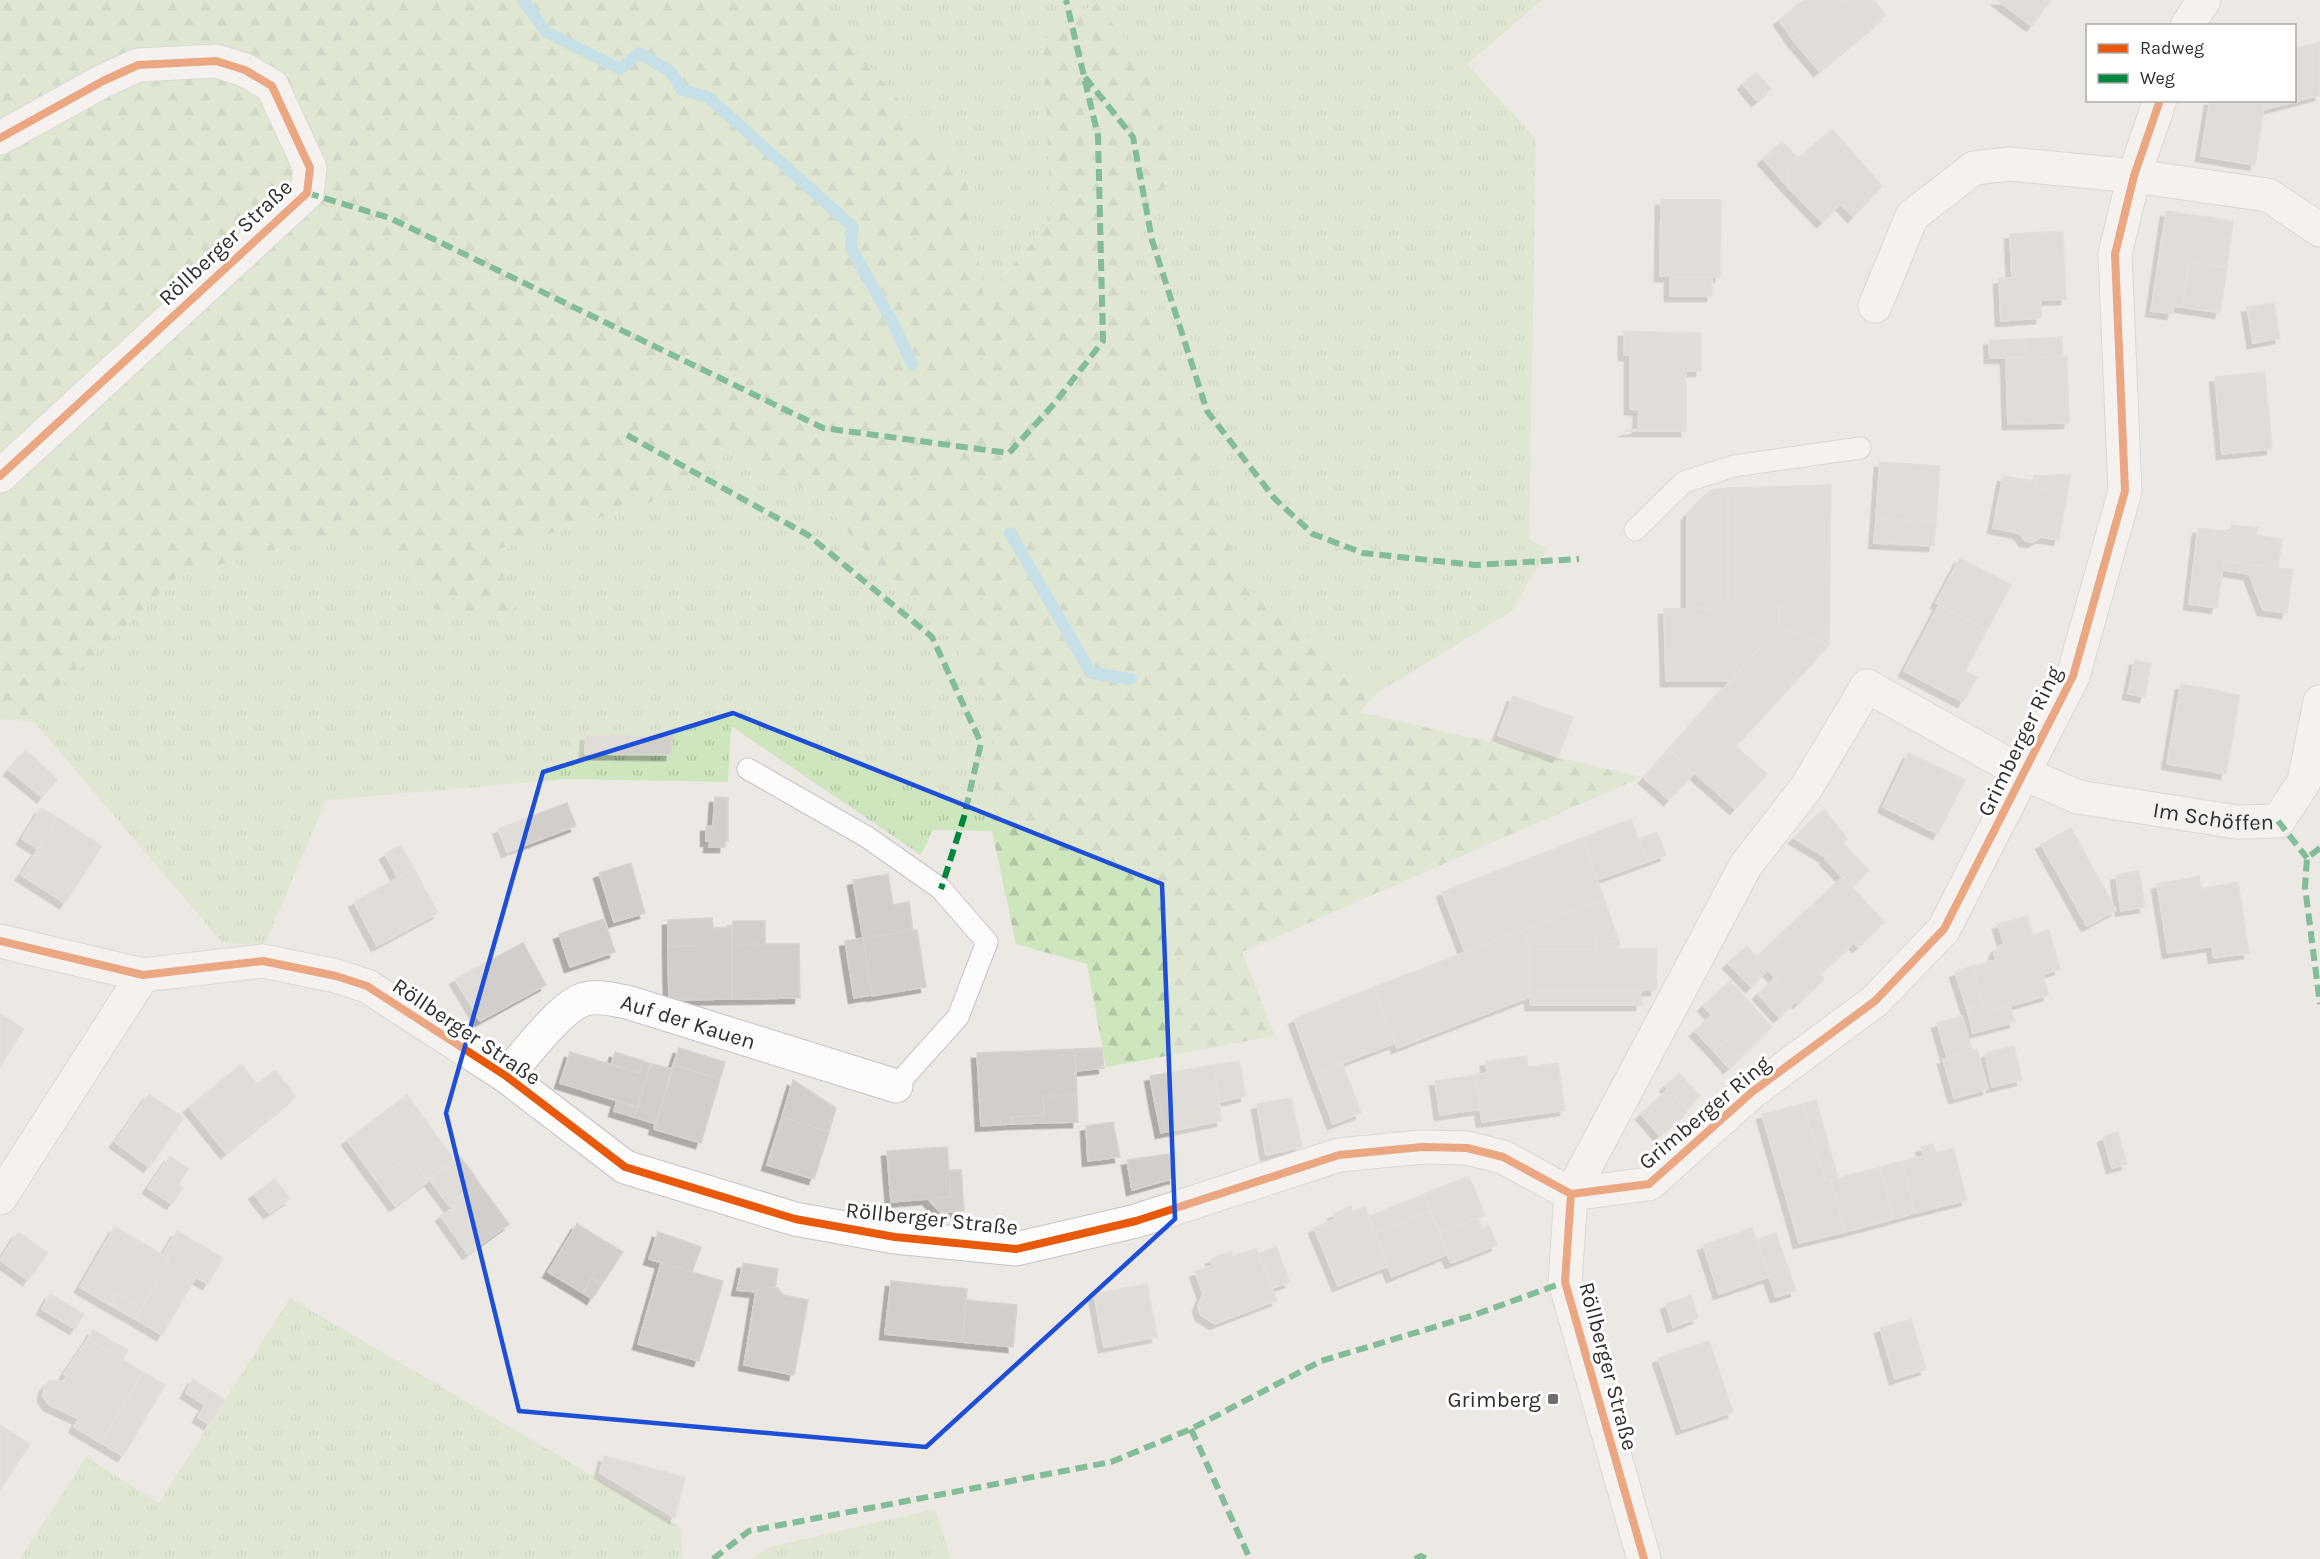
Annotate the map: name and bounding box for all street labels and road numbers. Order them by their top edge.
street label: Röllberger Straße [154,174,298,311]
street label: Grimberger Ring [1972,662,2068,821]
street label: Im Schöffen [2151,797,2274,836]
street label: Röllberger Straße [387,973,545,1091]
street label: Auf der Kauen [617,989,759,1055]
street label: Grimberger Ring [1634,1050,1776,1175]
street label: Röllberger Straße [844,1197,1019,1241]
street label: Röllberger Straße [1573,1279,1643,1453]

